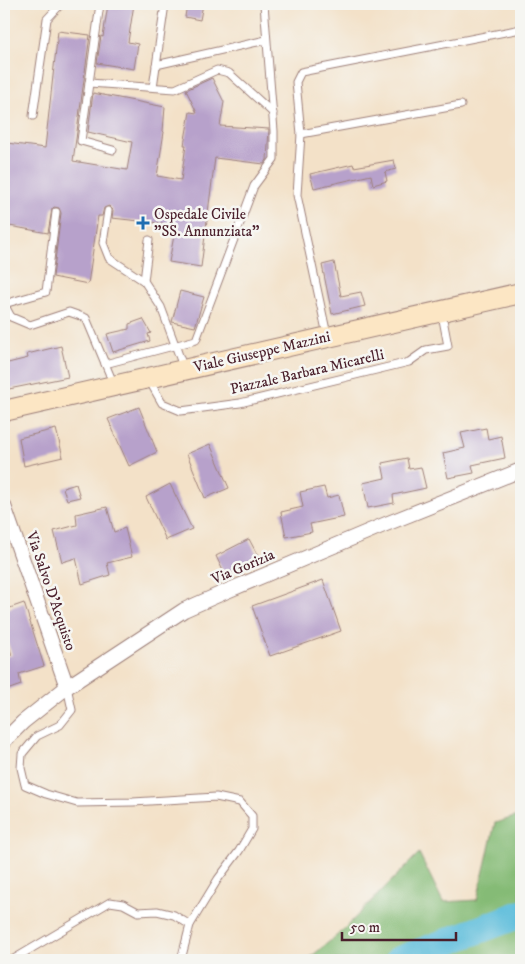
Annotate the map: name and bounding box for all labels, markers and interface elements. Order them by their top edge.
place label: Ospedale Civile "SS. Annunziata" [154,205,259,241]
marker: Ospedale Civile "SS. Annunziata" [136,216,150,230]
street label: Viale Giuseppe Mazzini [191,327,332,377]
street label: Piazzale Barbara Micarelli [228,345,386,399]
street label: Via Salvo D'Acquisto [21,528,80,653]
street label: Via Gorizia [208,545,278,589]
scale bar [342,909,456,941]
text: 50 m [350,918,380,937]

